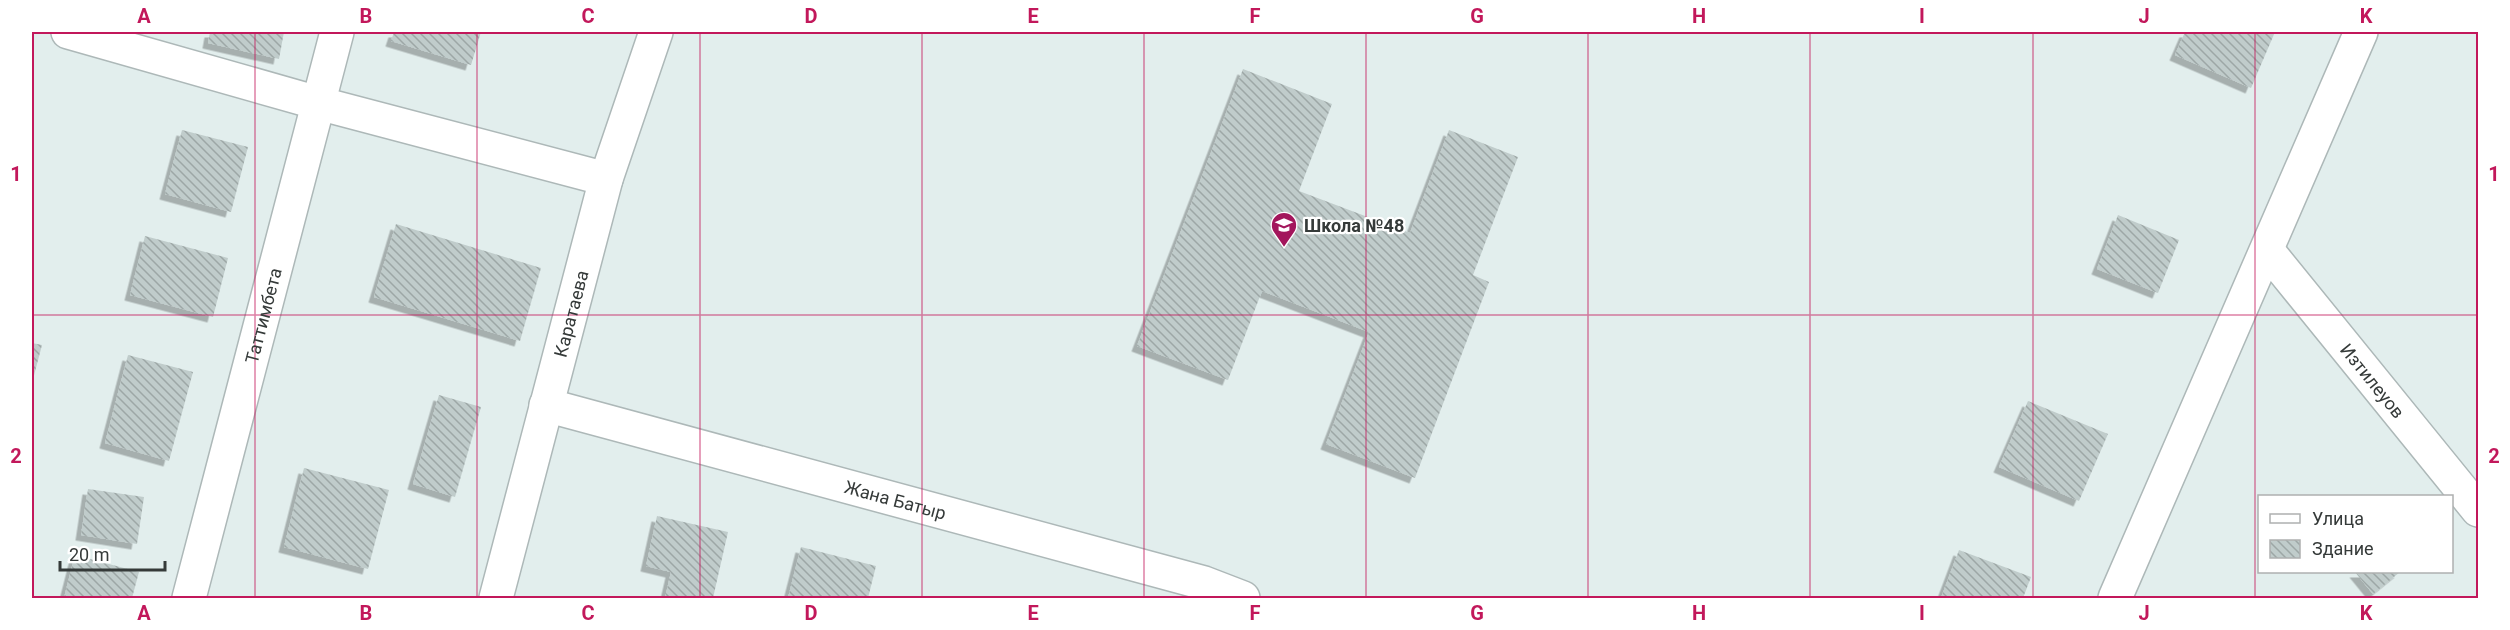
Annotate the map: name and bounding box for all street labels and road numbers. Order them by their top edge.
street label: Таттимбета [240,265,285,366]
street label: Каратаева [549,268,592,359]
street label: Изтилеуов [2336,339,2409,422]
street label: Жана Батыр [842,476,949,523]

